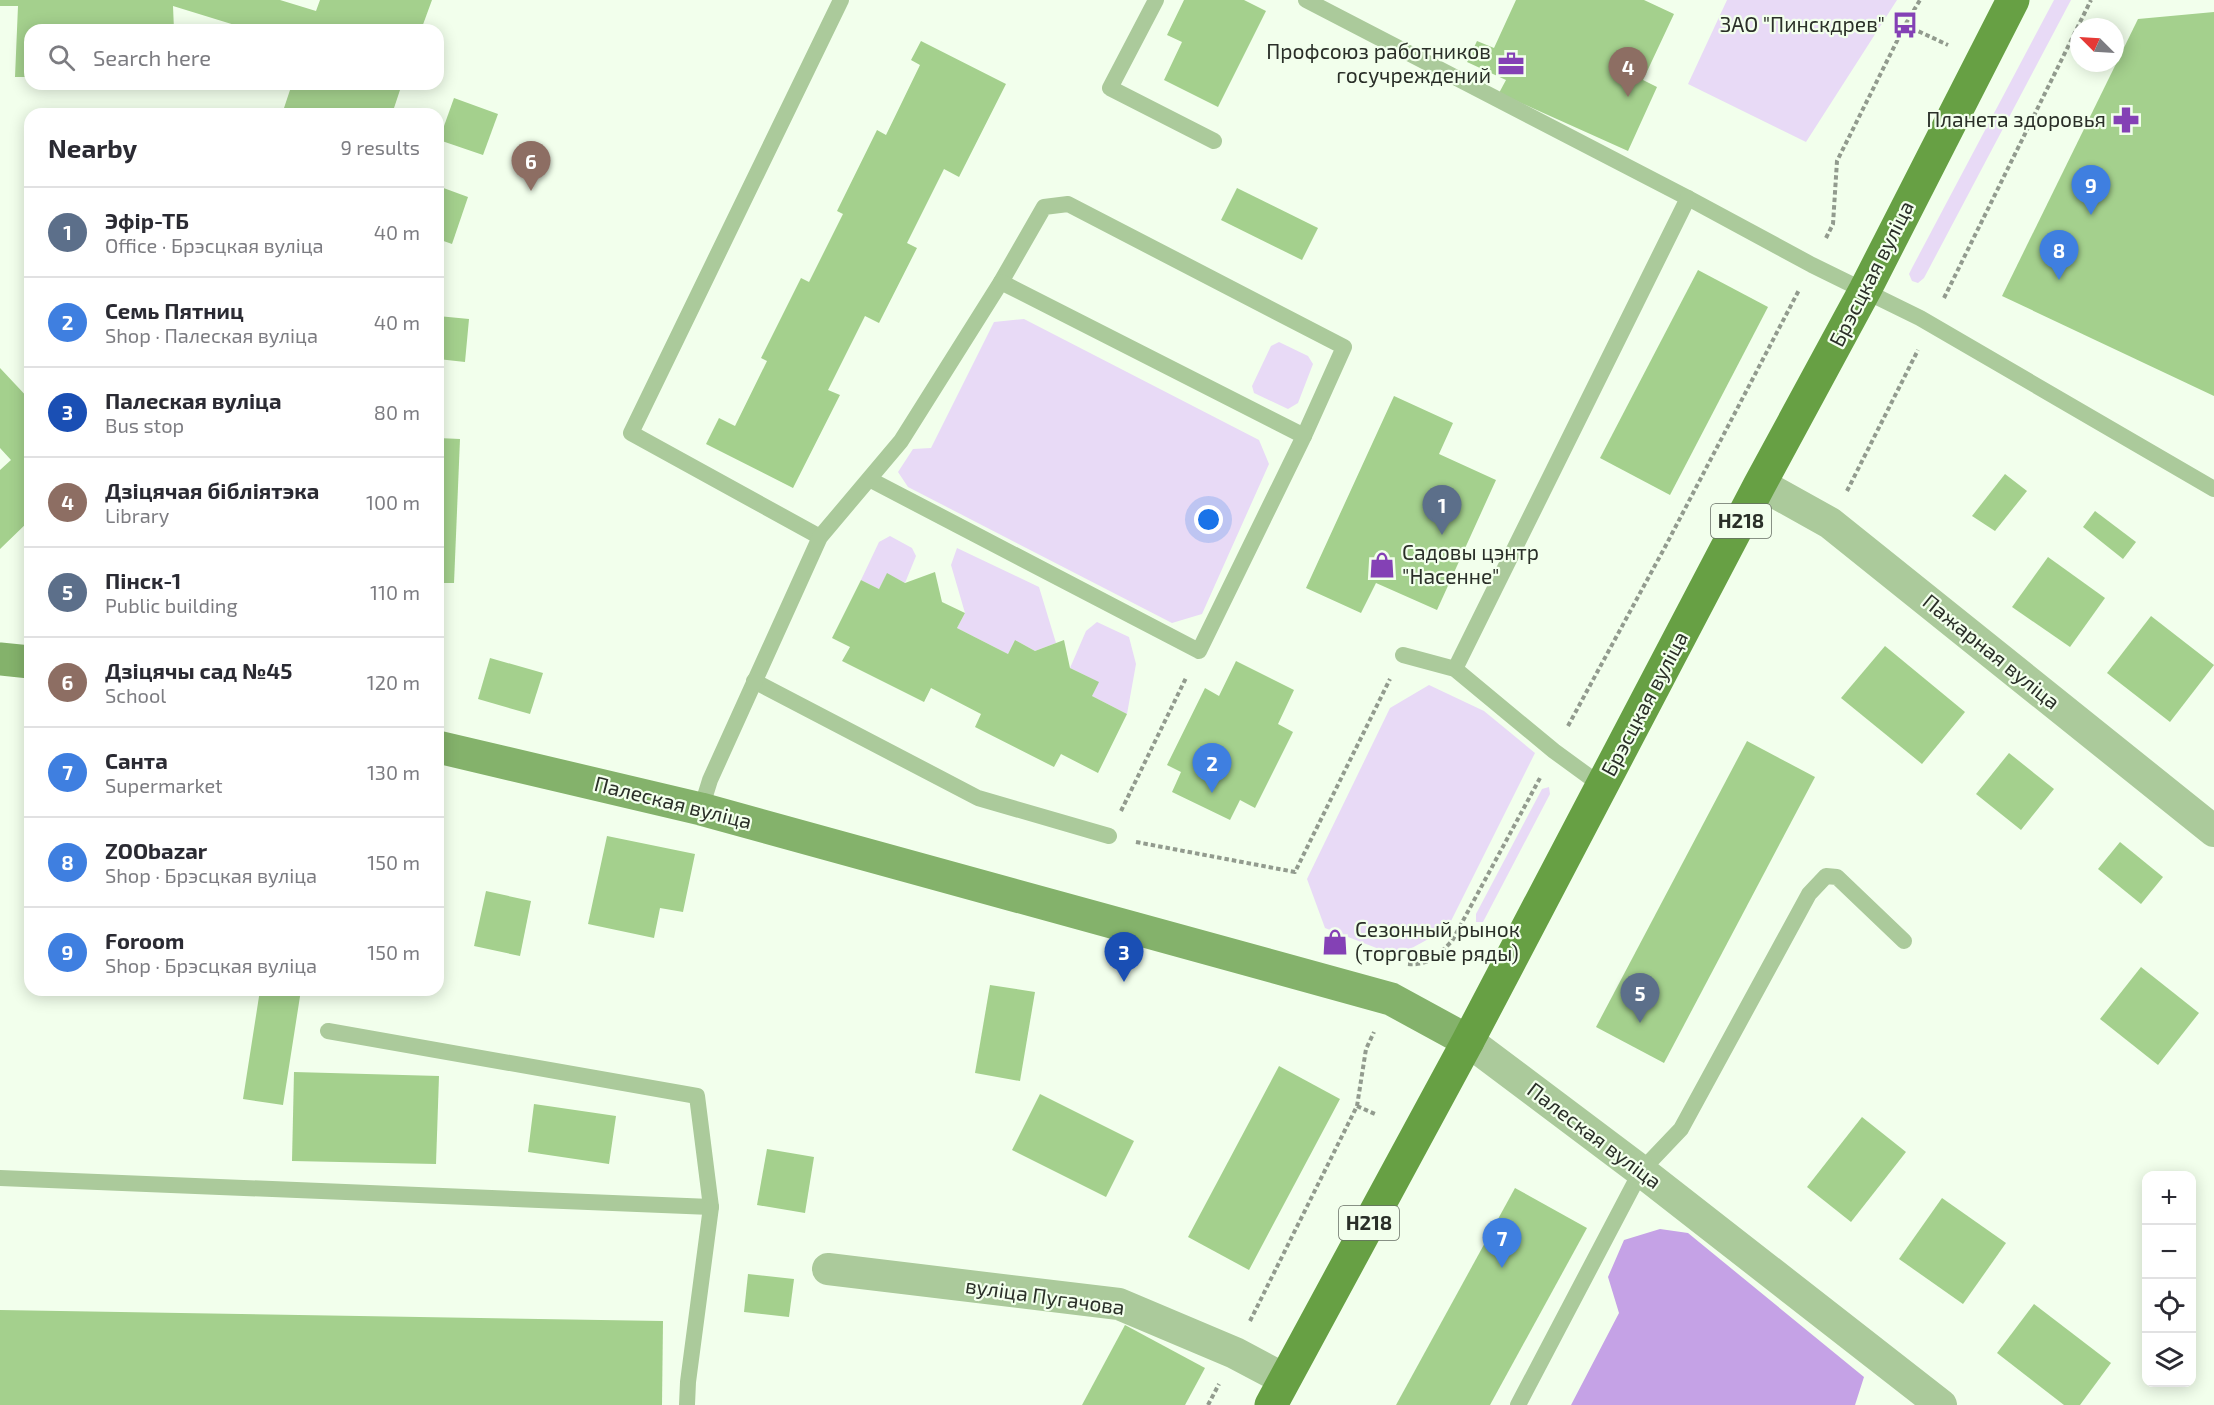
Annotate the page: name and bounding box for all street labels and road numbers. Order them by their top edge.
street label: Брэсцкая вуліца [1823,196,1919,351]
road number: Н218 [1711,504,1771,538]
street label: Пажарная вуліца [1918,588,2066,715]
street label: Брэсцкая вуліца [1595,627,1693,780]
street label: Палеская вуліца [592,770,755,834]
street label: Палеская вуліца [1522,1076,1667,1194]
road number: Н218 [1339,1206,1399,1240]
street label: вуліца Пугачова [964,1272,1127,1320]

